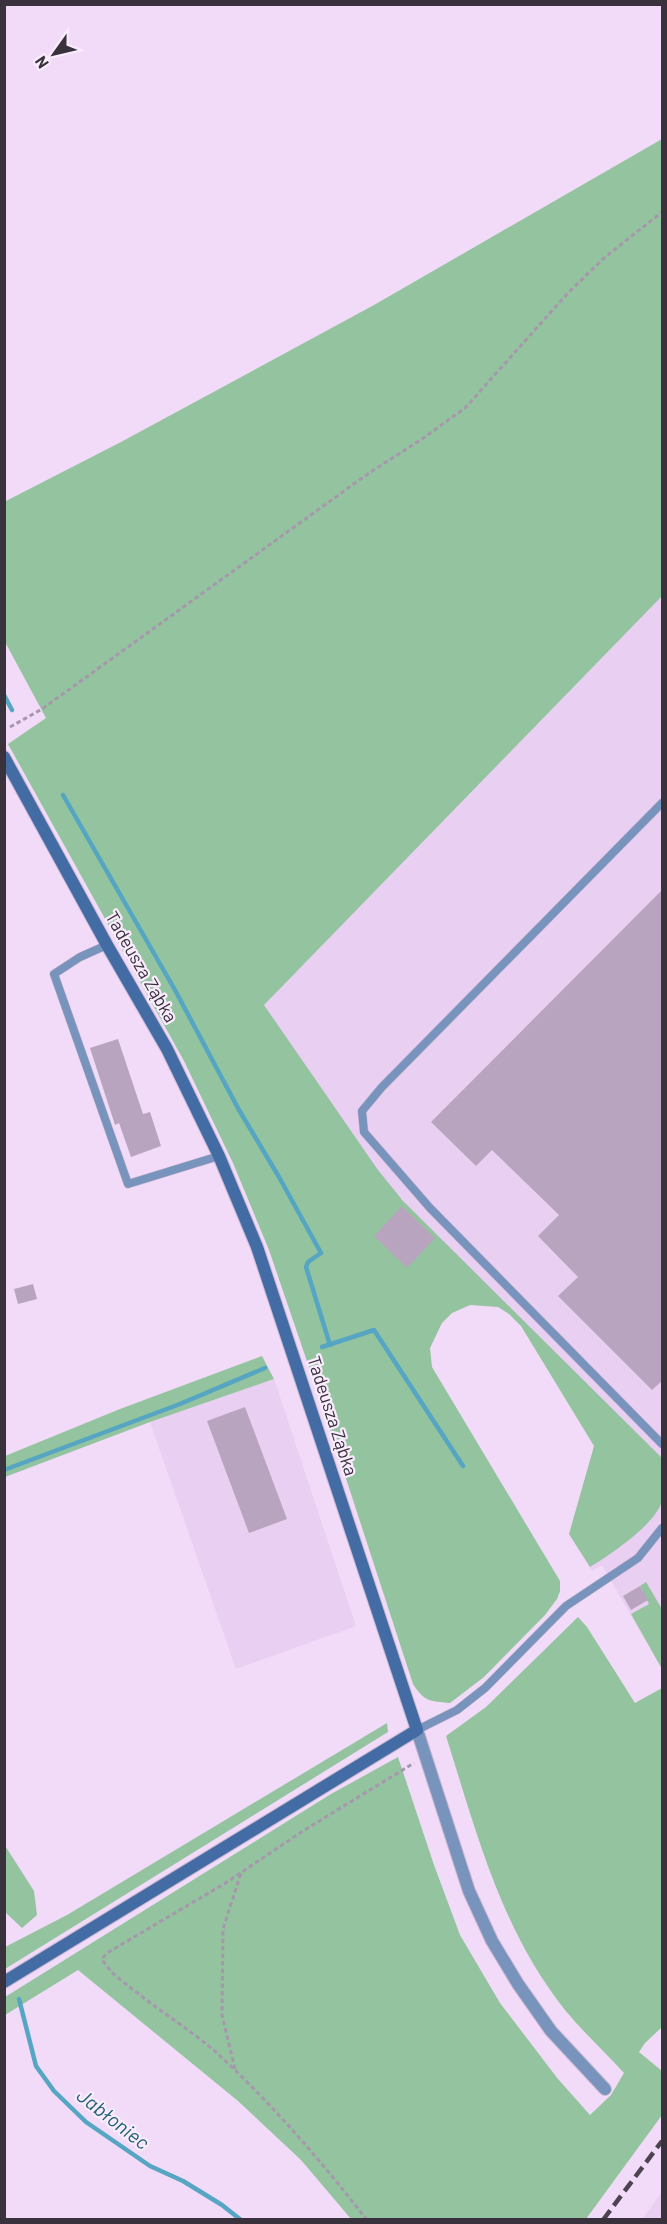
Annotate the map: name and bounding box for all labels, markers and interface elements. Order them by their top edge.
north arrow [24,24,84,84]
text: N [30,53,52,72]
street label: Tadeusza Ząbka [101,907,183,1026]
street label: Tadeusza Ząbka [303,1353,363,1478]
water label: Jabłoniec [73,2082,155,2154]

